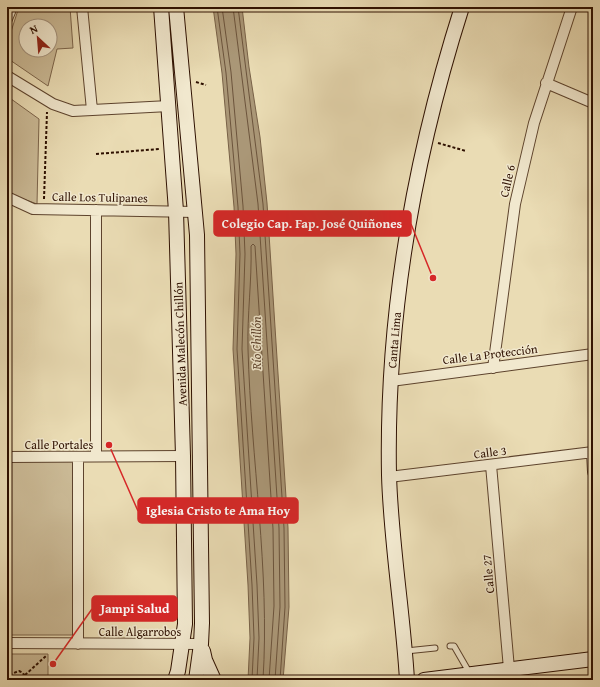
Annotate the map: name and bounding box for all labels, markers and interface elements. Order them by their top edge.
north arrow [18,18,58,58]
text: N [27,20,41,38]
street label: Calle 6 [495,163,519,199]
street label: Calle Los Tulipanes [52,188,148,206]
callout: Colegio Cap. Fap. José Quiñones [214,211,411,236]
text: Colegio Cap. Fap. José Quiñones [222,214,403,233]
street label: Avenida Malecón Chillón [169,281,191,406]
street label: Canta Lima [383,311,405,369]
water label: Río Chillón [247,316,266,371]
street label: Calle La Protección [442,340,539,368]
street label: Calle Portales [25,436,93,453]
street label: Calle 3 [473,442,508,462]
callout: Iglesia Cristo te Ama Hoy [138,498,298,523]
text: Iglesia Cristo te Ama Hoy [146,501,290,520]
street label: Calle 27 [478,554,498,594]
callout: Jampi Salud [92,596,177,621]
text: Jampi Salud [98,599,170,618]
street label: Calle Algarrobos [99,623,181,640]

